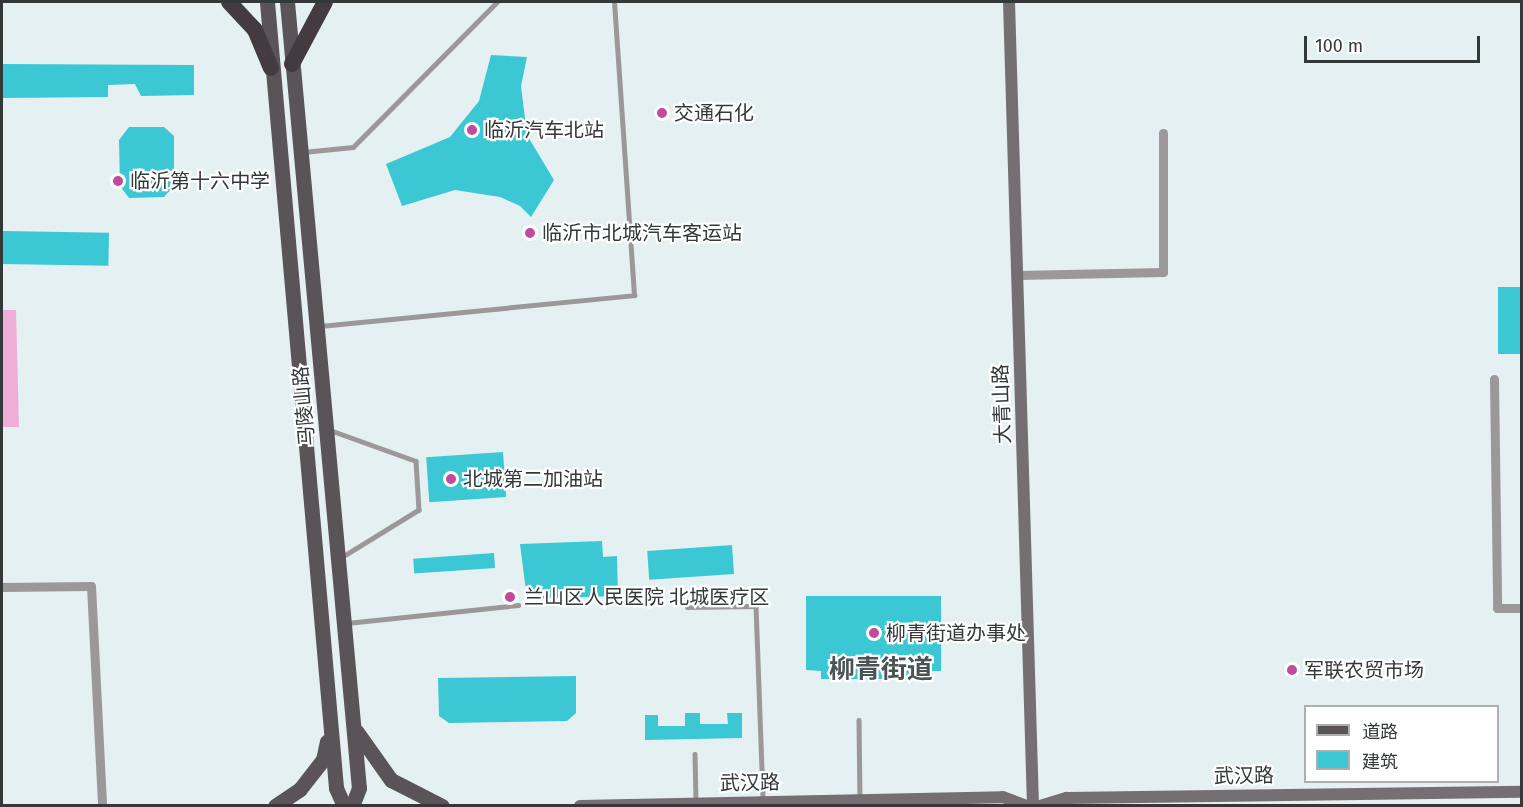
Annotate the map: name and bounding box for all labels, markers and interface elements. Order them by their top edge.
scale bar [1307,24,1482,62]
text: 100 m [1315,35,1363,57]
place label: 交通石化 [674,101,754,125]
marker: 交通石化 [655,106,669,120]
place label: 临沂汽车北站 [484,118,604,142]
marker: 临沂汽车北站 [465,123,479,137]
place label: 临沂第十六中学 [130,169,270,193]
marker: 临沂第十六中学 [111,174,125,188]
place label: 临沂市北城汽车客运站 [542,221,742,245]
marker: 临沂市北城汽车客运站 [523,226,537,240]
street label: 大青山路 [989,364,1015,444]
street label: 马陵山路 [289,365,319,447]
place label: 北城第二加油站 [463,467,603,491]
marker: 北城第二加油站 [444,472,458,486]
place label: 兰山区人民医院 北城医疗区 [524,585,769,609]
marker: 兰山区人民医院 北城医疗区 [501,588,519,606]
place label: 柳青街道办事处 [886,621,1026,645]
marker: 柳青街道办事处 [867,626,881,640]
district label: 柳青街道 [829,654,933,686]
place label: 军联农贸市场 [1304,658,1424,682]
marker: 军联农贸市场 [1285,663,1299,677]
legend [1304,705,1499,783]
text: 道路 [1362,721,1398,743]
text: 建筑 [1362,751,1398,773]
street label: 武汉路 [1214,763,1274,789]
street label: 武汉路 [720,770,780,796]

